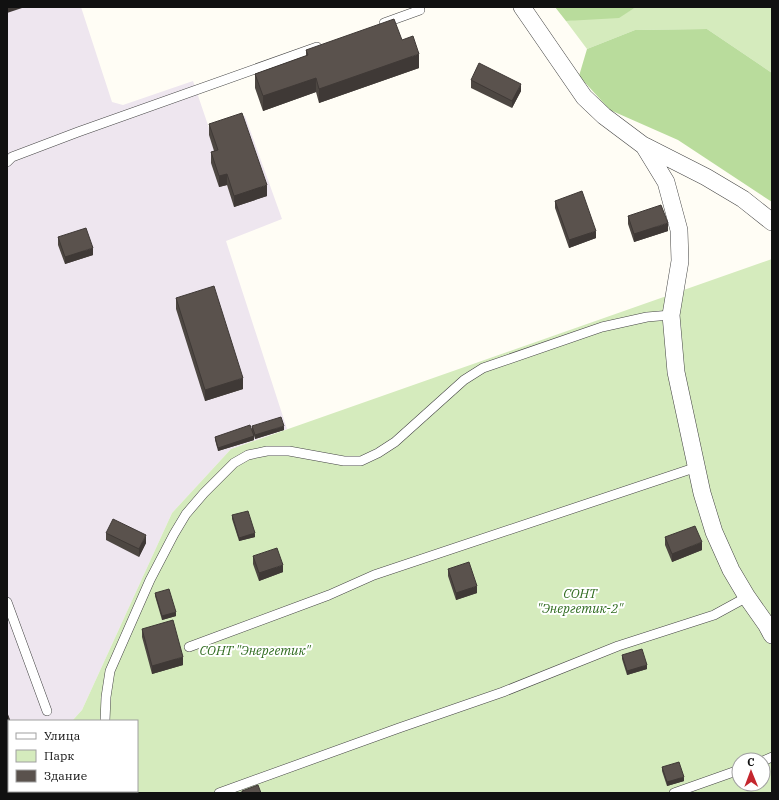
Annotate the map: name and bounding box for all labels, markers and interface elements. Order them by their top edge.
park label: СОНТ "Энергетик-2" [537,585,624,617]
park label: СОНТ "Энергетик" [200,642,311,659]
legend [8,720,138,792]
text: Улица [44,728,81,743]
text: Парк [44,748,74,763]
north arrow [731,752,771,792]
text: С [747,755,755,769]
text: Здание [44,768,87,783]

